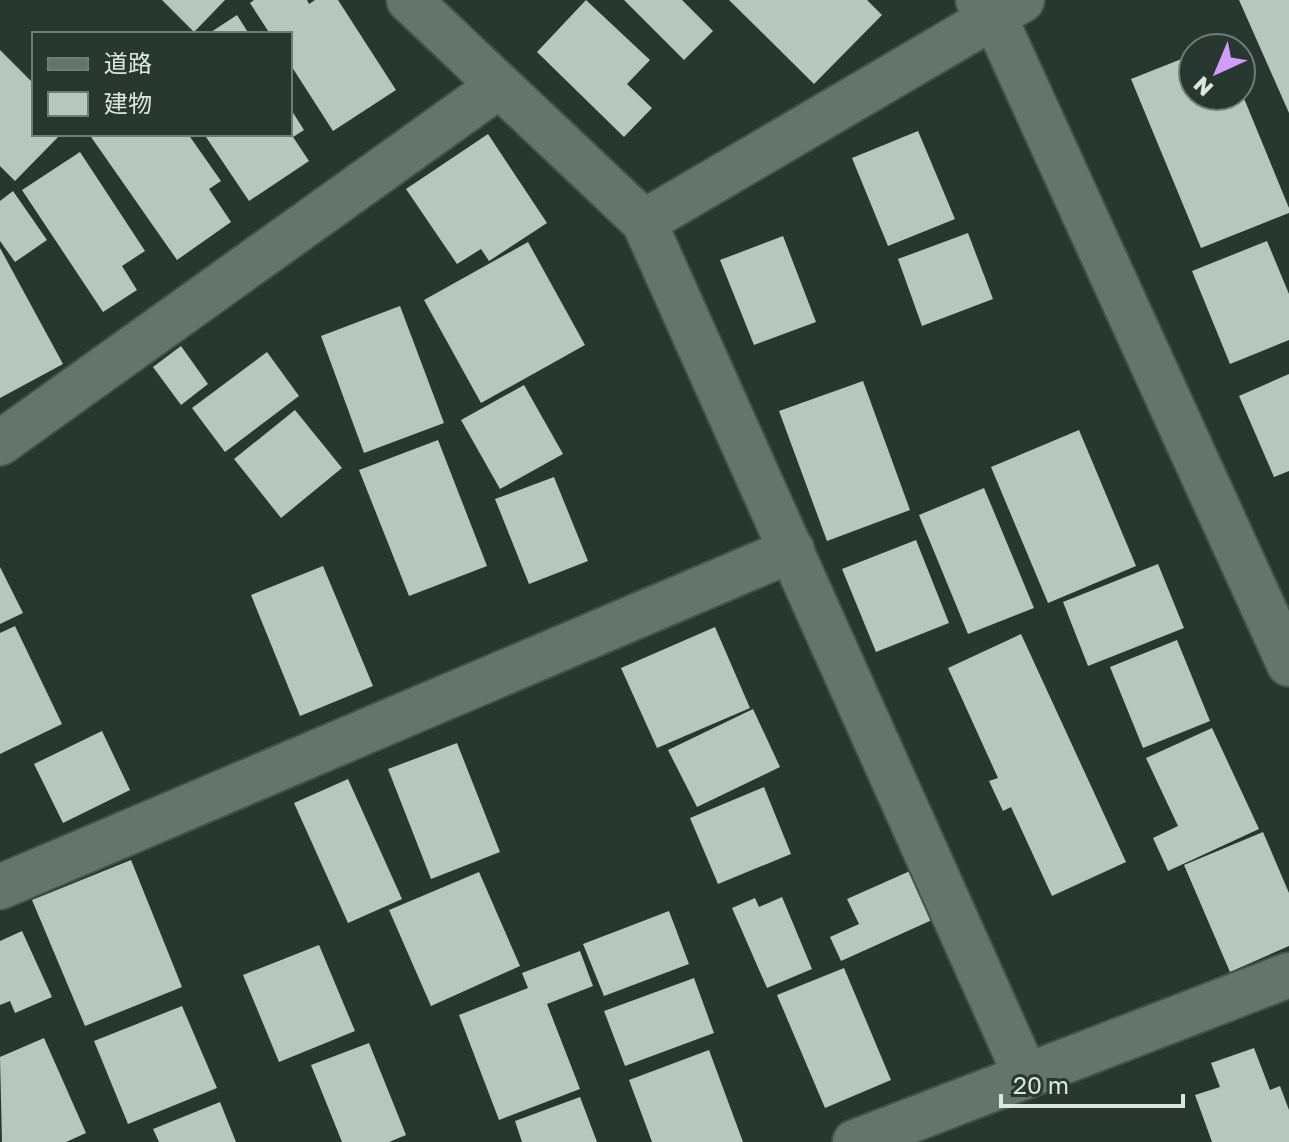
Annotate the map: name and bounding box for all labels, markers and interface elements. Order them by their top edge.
legend [32,32,292,136]
north arrow [1177,32,1257,112]
text: 道路 [104,48,152,77]
text: N [1187,71,1218,102]
text: 建物 [104,88,152,117]
scale bar [1001,1058,1183,1108]
text: 20 m [1013,1070,1069,1099]

